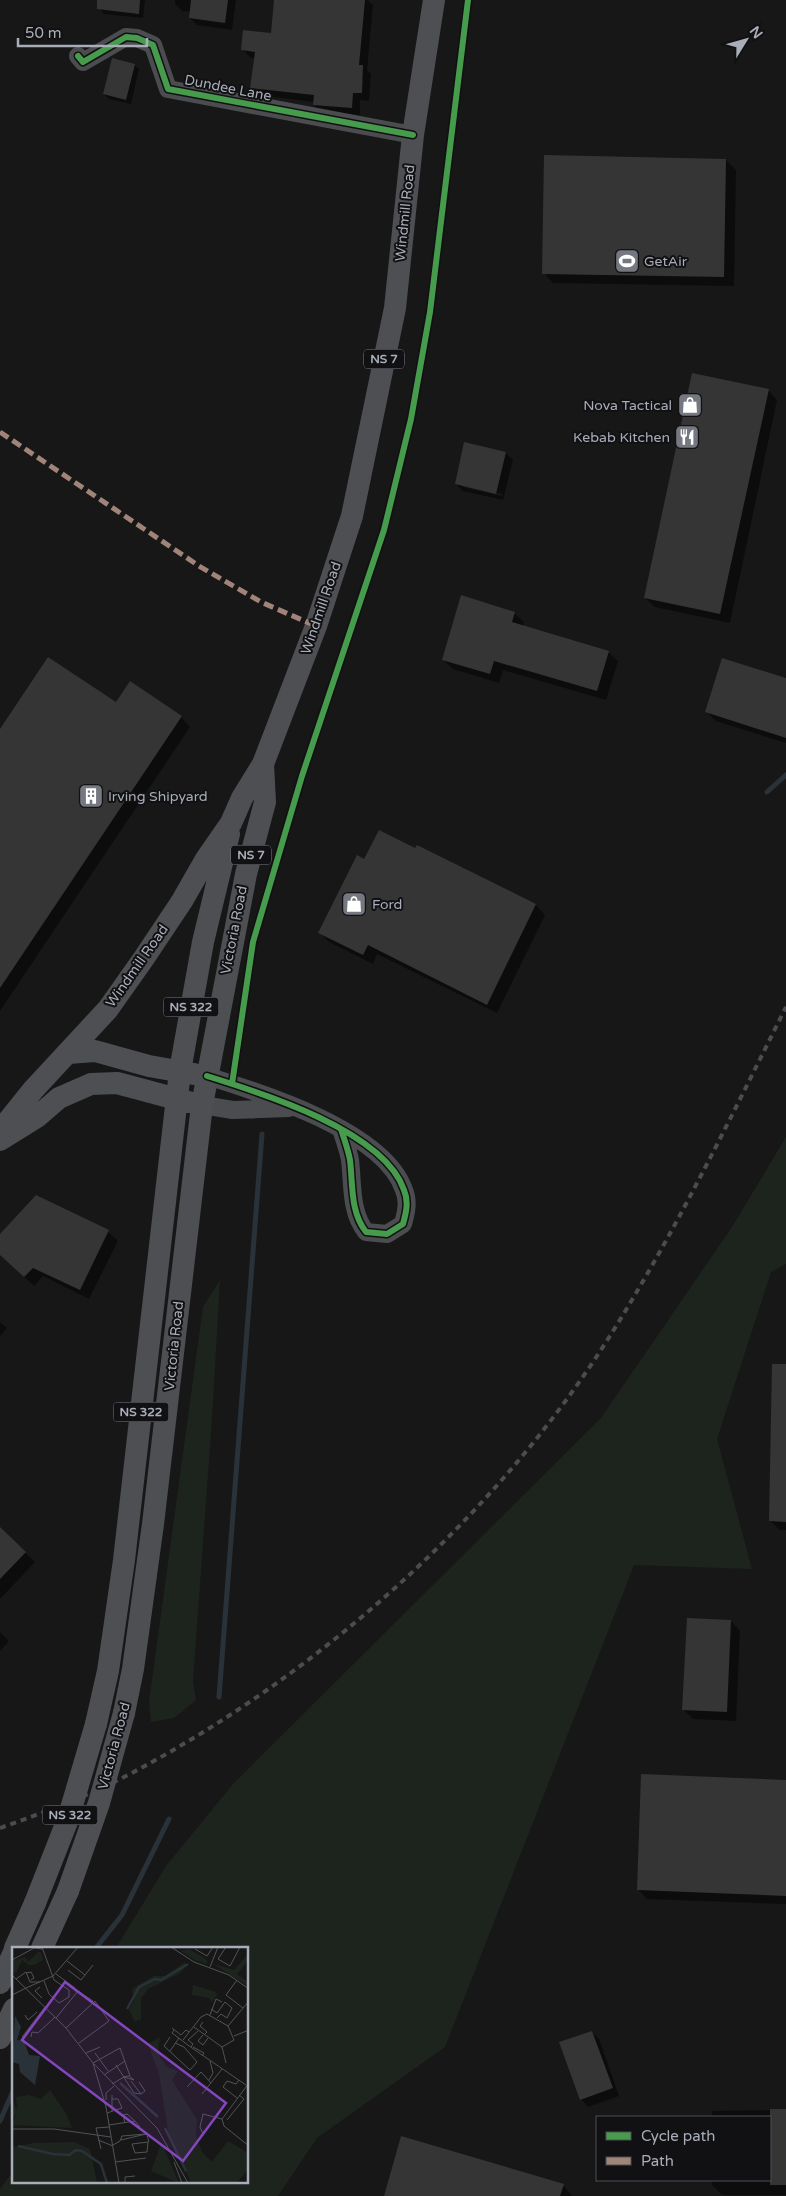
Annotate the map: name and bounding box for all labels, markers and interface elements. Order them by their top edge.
scale bar [18,15,146,47]
north arrow [721,15,771,65]
text: N [746,23,766,42]
text: 50 m [25,24,62,42]
street label: Dundee Lane [183,71,273,105]
street label: Windmill Road [391,164,419,262]
sports icon: GetAir [614,248,640,274]
place label: GetAir [644,253,688,270]
road number: NS 7 [364,349,404,368]
shop icon: Nova Tactical [677,392,703,418]
place label: Nova Tactical [583,397,672,414]
restaurant icon: Kebab Kitchen [674,424,700,450]
place label: Kebab Kitchen [573,429,670,446]
street label: Windmill Road [297,559,345,657]
building icon: Irving Shipyard [78,783,104,809]
place label: Irving Shipyard [108,788,208,805]
road number: NS 7 [231,846,271,864]
street label: Victoria Road [217,884,251,976]
shop icon: Ford [341,891,367,917]
place label: Ford [372,896,402,913]
street label: Windmill Road [102,921,172,1011]
road number: NS 322 [164,998,218,1016]
street label: Victoria Road [161,1300,187,1392]
road number: NS 322 [114,1402,168,1421]
street label: Victoria Road [94,1700,134,1792]
road number: NS 322 [42,1806,98,1824]
inset map [12,1947,249,2184]
legend [596,2116,771,2181]
text: Cycle path [641,2127,715,2145]
text: Path [641,2152,674,2170]

